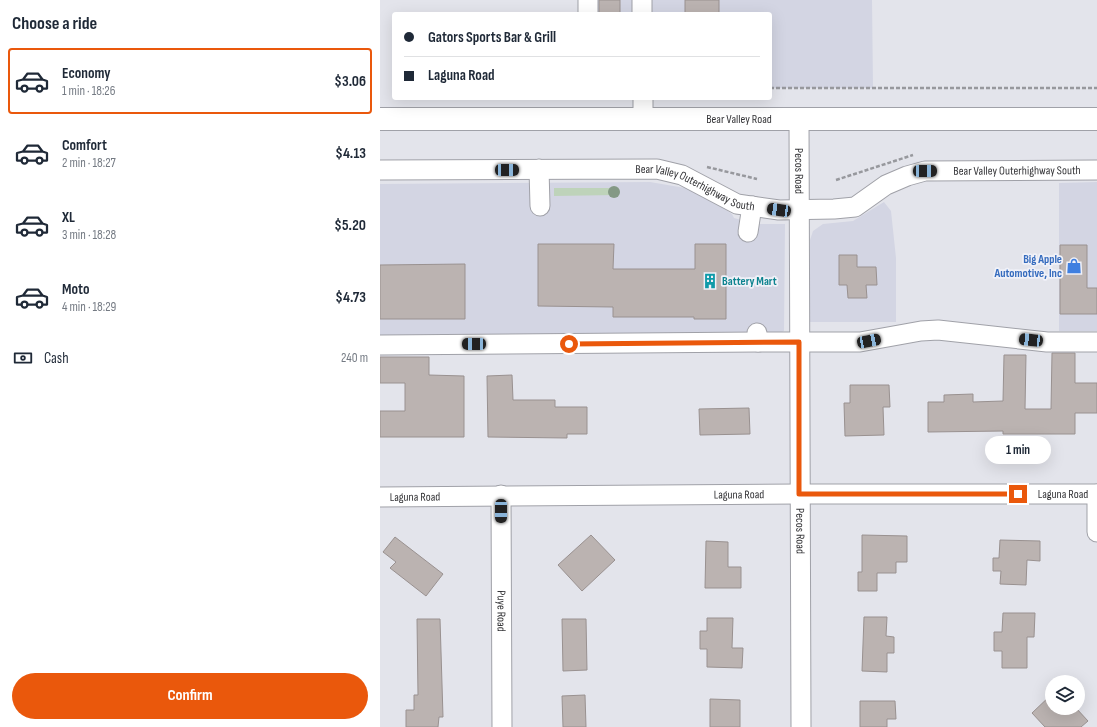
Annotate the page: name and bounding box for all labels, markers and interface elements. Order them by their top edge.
text: Choose a ride [12,13,97,34]
text: Gators Sports Bar & Grill [428,28,556,47]
icon: car [14,63,50,99]
text: Economy [62,64,111,83]
text: Laguna Road [428,66,495,85]
text: $3.06 [334,72,366,91]
text: 1 min · 18:26 [62,83,115,99]
street label: Bear Valley Road [706,112,772,127]
icon: car [14,135,50,171]
text: Comfort [62,136,107,155]
text: $4.13 [335,144,366,163]
street label: Pecos Road [792,148,807,194]
text: 2 min · 18:27 [62,155,116,171]
street label: Bear Valley Outerhighway South [635,161,756,214]
street label: Bear Valley Outerhighway South [953,163,1081,178]
car [495,164,519,176]
car [913,165,937,177]
car [766,202,792,218]
icon: car [14,207,50,243]
text: XL [62,208,75,227]
text: $5.20 [334,216,366,235]
text: 3 min · 18:28 [62,227,116,243]
place label: Big Apple Automotive, Inc [994,252,1062,281]
shop icon: Big Apple Automotive, Inc [1065,257,1083,275]
building icon: Battery Mart [701,272,719,290]
place label: Battery Mart [722,274,777,289]
icon: car [14,279,50,315]
text: Moto [62,280,89,299]
text: $4.73 [335,288,366,307]
text: 4 min · 18:29 [62,299,116,315]
car [856,333,882,349]
car [1018,333,1044,347]
route start [560,335,578,353]
car [462,338,486,350]
icon: cash [12,347,34,369]
text: Cash [44,349,69,368]
text: 240 m [341,350,368,366]
callout: 1 min [985,436,1051,464]
text: 1 min [1006,442,1030,458]
route end [1009,485,1027,503]
street label: Laguna Road [714,487,764,502]
street label: Laguna Road [1038,487,1088,502]
street label: Laguna Road [390,489,440,504]
car [495,499,507,523]
street label: Pecos Road [793,508,808,554]
street label: Puye Road [494,590,509,632]
button: Confirm [12,673,368,719]
map controls [1045,675,1085,715]
button: layers [1045,675,1085,715]

